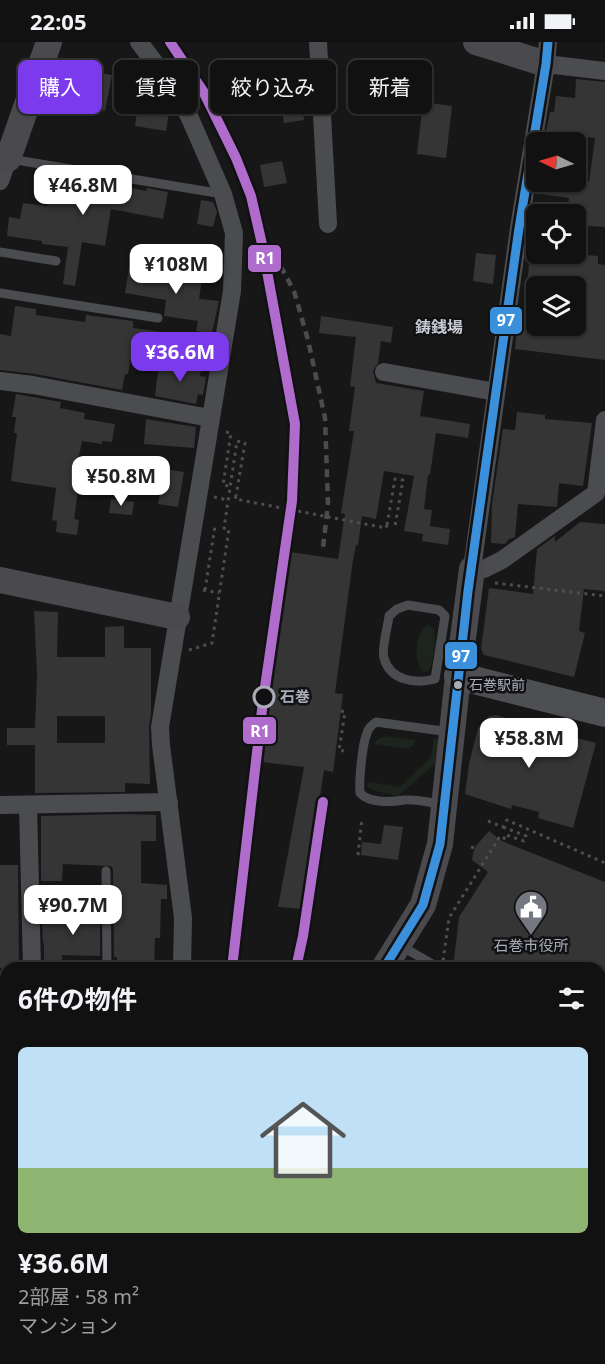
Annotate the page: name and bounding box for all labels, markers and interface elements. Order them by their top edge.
text: 22:05 [30,6,87,36]
chip: 購入 [18,60,102,114]
chip: 賃貸 [114,60,198,114]
chip: 絞り込み [210,60,336,114]
chip: 新着 [348,60,432,114]
north arrow [526,132,586,192]
map controls [526,132,586,336]
pin: ¥46.8M [34,165,132,216]
text: ¥46.8M [48,171,118,198]
button: locate [526,204,586,264]
pin: ¥108M [134,244,218,295]
line badge: R1 [247,244,282,273]
text: R1 [255,247,275,269]
text: ¥108M [144,250,208,277]
button: layers [526,276,586,336]
line badge: 97 [489,306,523,335]
text: 97 [497,309,515,331]
district label: 鋳銭場 [415,316,463,338]
pin: ¥36.6M [131,332,229,383]
text: ¥36.6M [145,338,215,365]
pin: ¥50.8M [72,456,170,507]
text: ¥50.8M [86,462,156,489]
line badge: 97 [444,641,478,670]
text: 97 [452,645,470,667]
place label: 石巻駅前 [469,675,525,694]
marker: 石巻駅前 [452,679,464,691]
marker: 石巻 [253,686,275,708]
place label: 石巻 [280,686,310,706]
line badge: R1 [242,716,277,745]
pin: ¥58.8M [480,718,578,769]
text: R1 [250,720,270,742]
text: ¥58.8M [494,724,564,751]
pin: ¥90.7M [24,885,122,936]
public building icon: 石巻市役所 [513,889,549,936]
text: ¥90.7M [38,891,108,918]
place label: 石巻市役所 [493,935,569,955]
text: 6件の物件 [18,981,137,1017]
icon: filters [555,982,588,1015]
icon: home [249,1086,357,1194]
text: ¥36.6M [18,1245,109,1281]
text: 2部屋 · 58 m² [18,1283,139,1310]
text: マンション [18,1312,118,1339]

